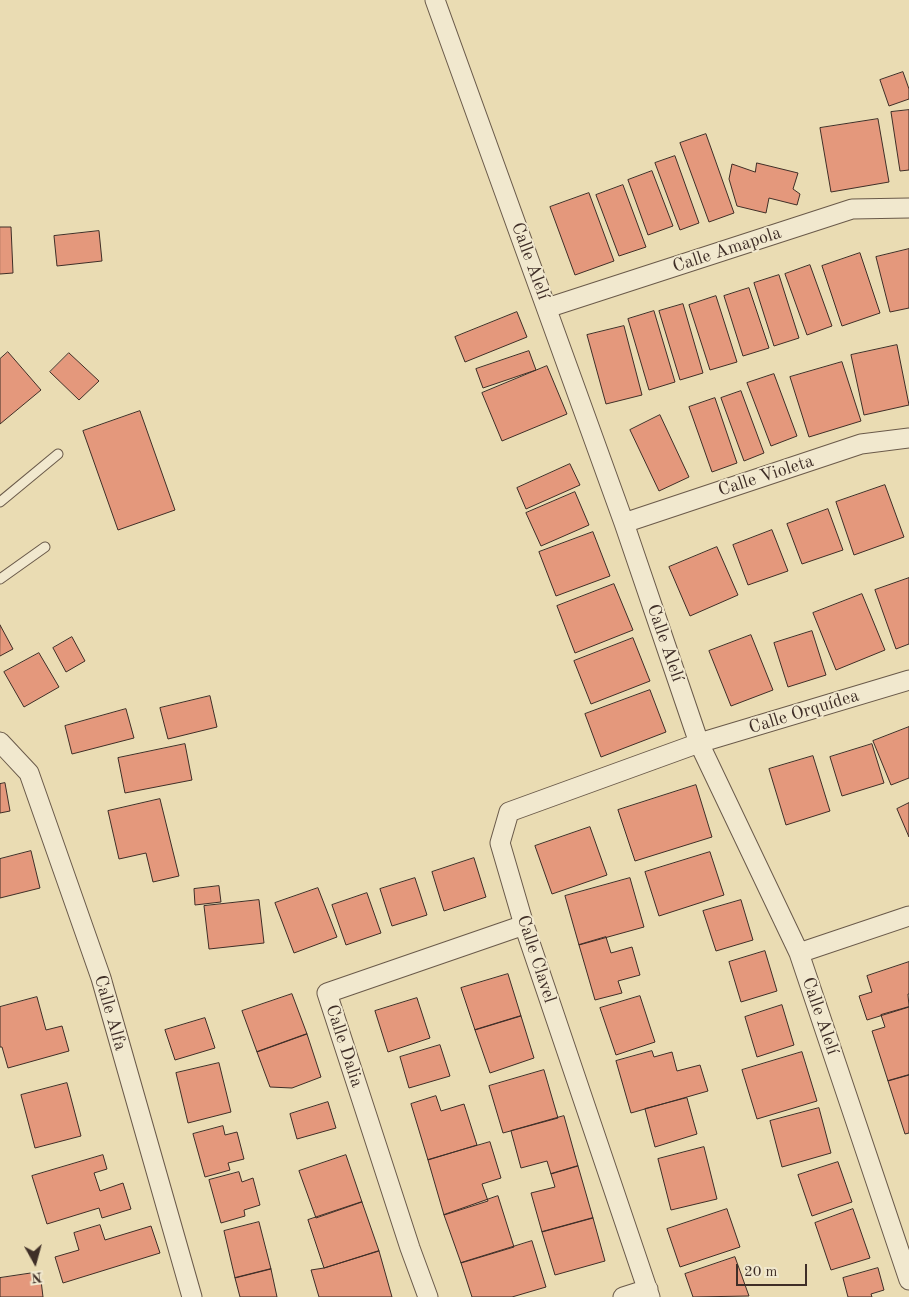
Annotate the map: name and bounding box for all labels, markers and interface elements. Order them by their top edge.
street label: Calle Alelí [506,219,554,303]
street label: Calle Amapola [670,222,784,278]
street label: Calle Violeta [715,450,817,502]
street label: Calle Alelí [642,601,688,685]
street label: Calle Orquídea [746,685,862,739]
street label: Calle Clavel [512,912,560,1006]
street label: Calle Alfa [89,973,131,1053]
street label: Calle Alelí [797,974,843,1058]
street label: Calle Dalia [321,1002,367,1090]
north arrow [10,1237,60,1287]
scale bar [739,1254,810,1286]
text: 20 m [744,1265,778,1280]
text: N [31,1269,43,1284]

